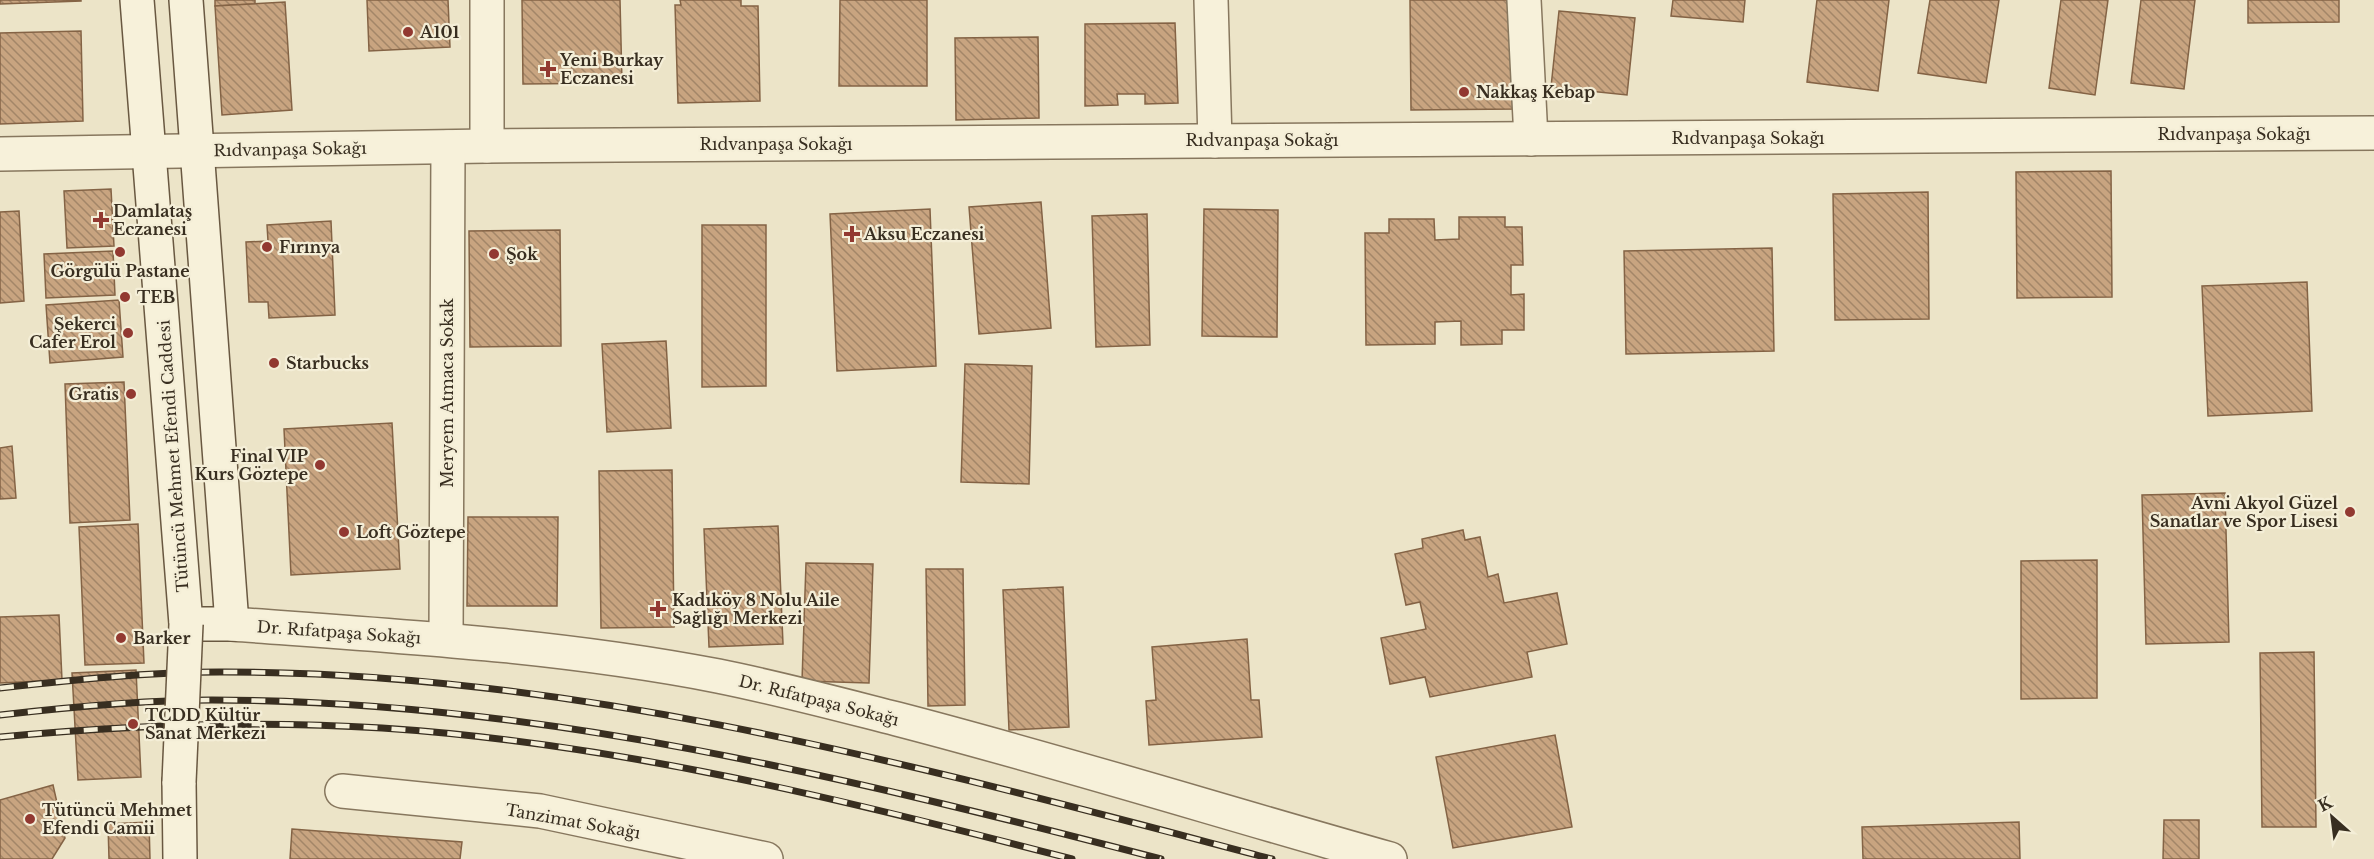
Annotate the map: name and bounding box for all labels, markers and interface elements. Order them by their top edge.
place label: A101 [419,22,460,42]
marker: A101 [401,25,415,39]
place label: Yeni Burkay Eczanesi [559,50,664,88]
marker: Yeni Burkay Eczanesi [541,62,555,76]
place label: Nakkaş Kebap [1476,82,1595,102]
marker: Nakkaş Kebap [1457,85,1471,99]
street label: Rıdvanpaşa Sokağı [2157,124,2311,144]
street label: Rıdvanpaşa Sokağı [1671,128,1825,148]
street label: Rıdvanpaşa Sokağı [1185,130,1339,150]
street label: Rıdvanpaşa Sokağı [699,134,853,154]
street label: Rıdvanpaşa Sokağı [213,138,367,160]
place label: Damlataş Eczanesi [113,201,192,239]
marker: Damlataş Eczanesi [94,213,108,227]
place label: Aksu Eczanesi [863,224,985,244]
marker: Aksu Eczanesi [845,227,859,241]
place label: Fırınya [279,237,340,257]
marker: Fırınya [260,240,274,254]
place label: Şok [506,244,538,264]
marker: Görgülü Pastane [113,245,127,259]
marker: Şok [487,247,501,261]
place label: Görgülü Pastane [50,261,190,281]
place label: TEB [137,287,175,307]
marker: TEB [118,290,132,304]
street label: Meryem Atmaca Sokak [437,298,457,488]
place label: Şekerci Cafer Erol [29,314,116,352]
street label: Tütüncü Mehmet Efendi Caddesi [153,319,192,593]
marker: Şekerci Cafer Erol [121,326,135,340]
place label: Starbucks [286,353,369,373]
marker: Starbucks [267,356,281,370]
place label: Gratis [68,384,119,404]
marker: Gratis [124,387,138,401]
place label: Final VIP Kurs Göztepe [194,446,309,484]
marker: Final VIP Kurs Göztepe [313,458,327,472]
place label: Avni Akyol Güzel Sanatlar ve Spor Lisesi [2150,493,2338,531]
marker: Avni Akyol Güzel Sanatlar ve Spor Lisesi [2343,505,2357,519]
place label: Loft Göztepe [356,522,466,542]
marker: Loft Göztepe [337,525,351,539]
place label: Kadıköy 8 Nolu Aile Sağlığı Merkezi [672,590,840,628]
marker: Kadıköy 8 Nolu Aile Sağlığı Merkezi [649,600,667,618]
street label: Dr. Rıfatpaşa Sokağı [256,616,422,648]
place label: Barker [133,628,190,648]
marker: Barker [114,631,128,645]
street label: Dr. Rıfatpaşa Sokağı [737,670,902,730]
place label: TCDD Kültür Sanat Merkezi [145,705,266,743]
marker: TCDD Kültür Sanat Merkezi [126,717,140,731]
north arrow [2302,787,2362,847]
text: K [2314,791,2336,816]
street label: Tanzimat Sokağı [504,799,643,843]
place label: Tütüncü Mehmet Efendi Camii [42,800,193,838]
marker: Tütüncü Mehmet Efendi Camii [23,812,37,826]

